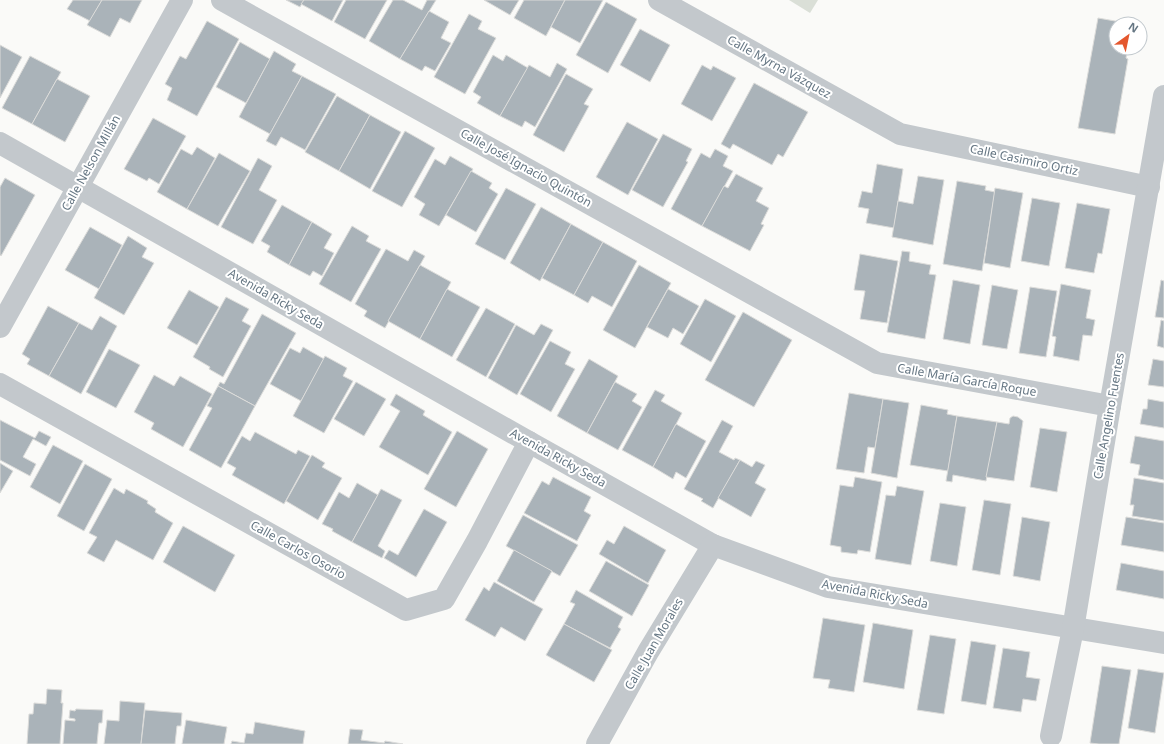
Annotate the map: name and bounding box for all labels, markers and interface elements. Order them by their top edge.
north arrow [1108,16,1148,56]
text: N [1126,18,1142,36]
street label: Calle Myrna Vázquez [724,31,834,102]
street label: Calle Nelson Millán [57,112,124,214]
street label: Calle José Ignacio Quintón [458,124,595,211]
street label: Calle Casimiro Ortiz [968,140,1080,179]
street label: Avenida Ricky Seda [225,264,327,333]
street label: Calle Angelino Fuentes [1089,351,1128,481]
street label: Calle María García Roque [896,359,1038,400]
street label: Avenida Ricky Seda [507,424,609,491]
street label: Calle Carlos Osorio [248,516,349,583]
street label: Avenida Ricky Seda [821,575,930,612]
street label: Calle Juan Morales [620,594,687,693]

